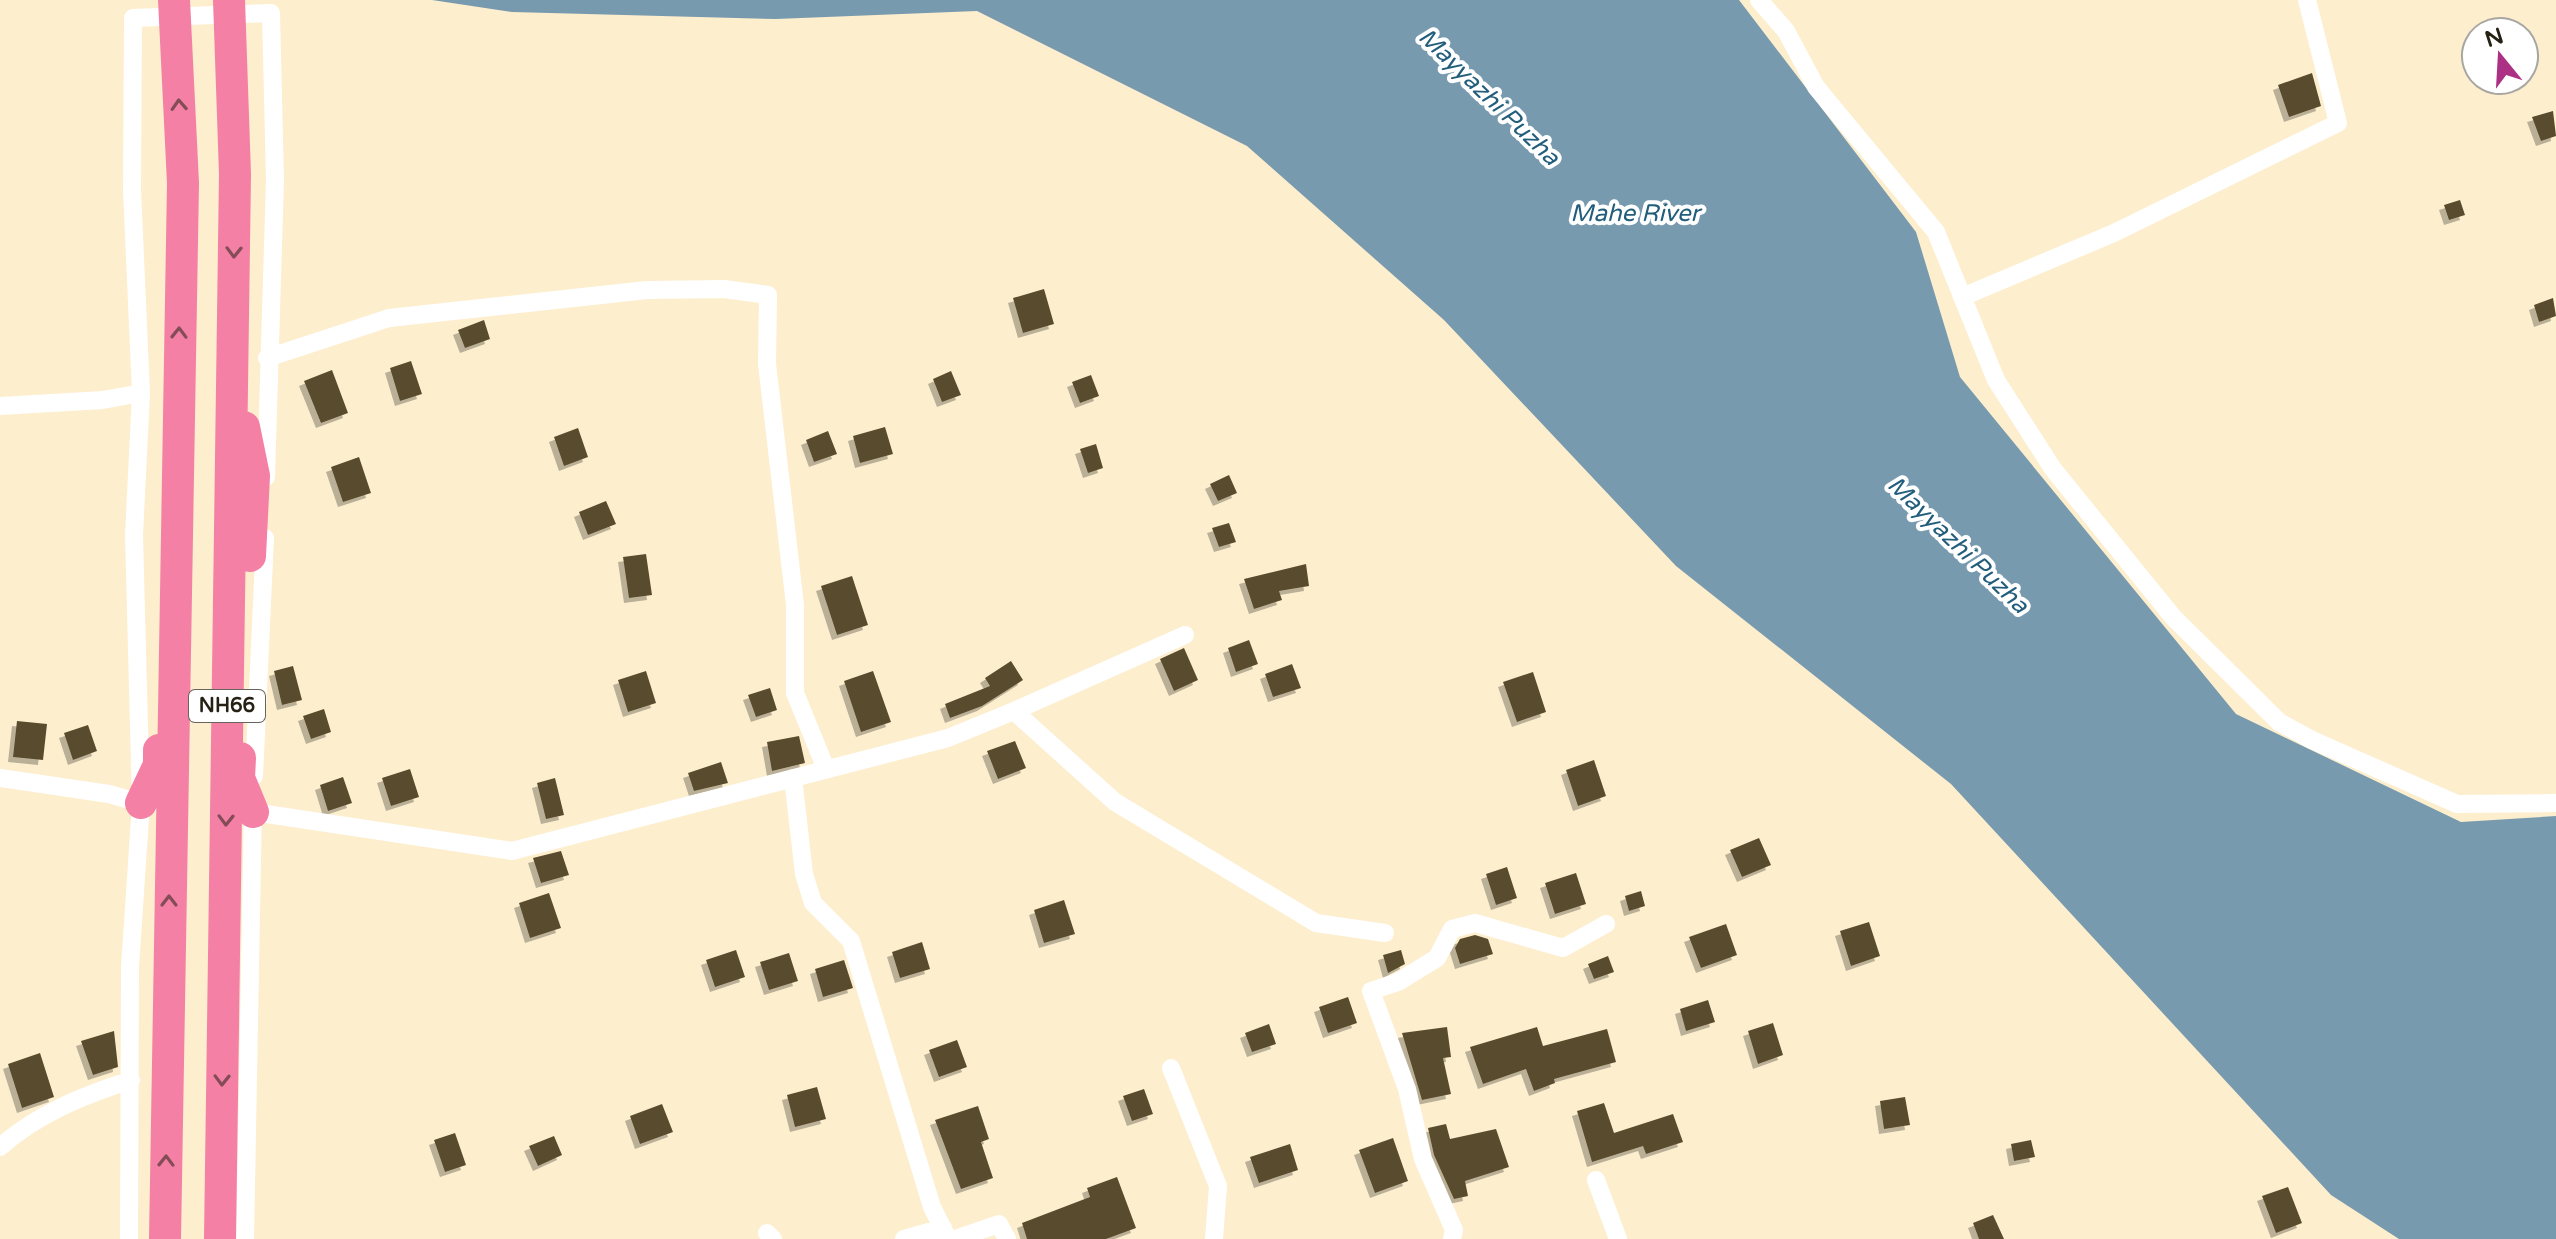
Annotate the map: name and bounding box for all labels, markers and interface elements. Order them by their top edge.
north arrow [2460,16,2540,96]
water label: Mayyazhi Puzha [1412,22,1566,172]
text: N [2482,23,2507,53]
one-way arrow [171,98,188,111]
water label: Mahe River [1570,199,1703,228]
one-way arrow [225,246,242,259]
one-way arrow [171,326,188,339]
water label: Mayyazhi Puzha [1881,470,2035,620]
road number: NH66 [189,690,265,722]
one-way arrow [217,814,234,827]
one-way arrow [160,894,178,907]
one-way arrow [213,1074,231,1087]
one-way arrow [157,1154,175,1167]

